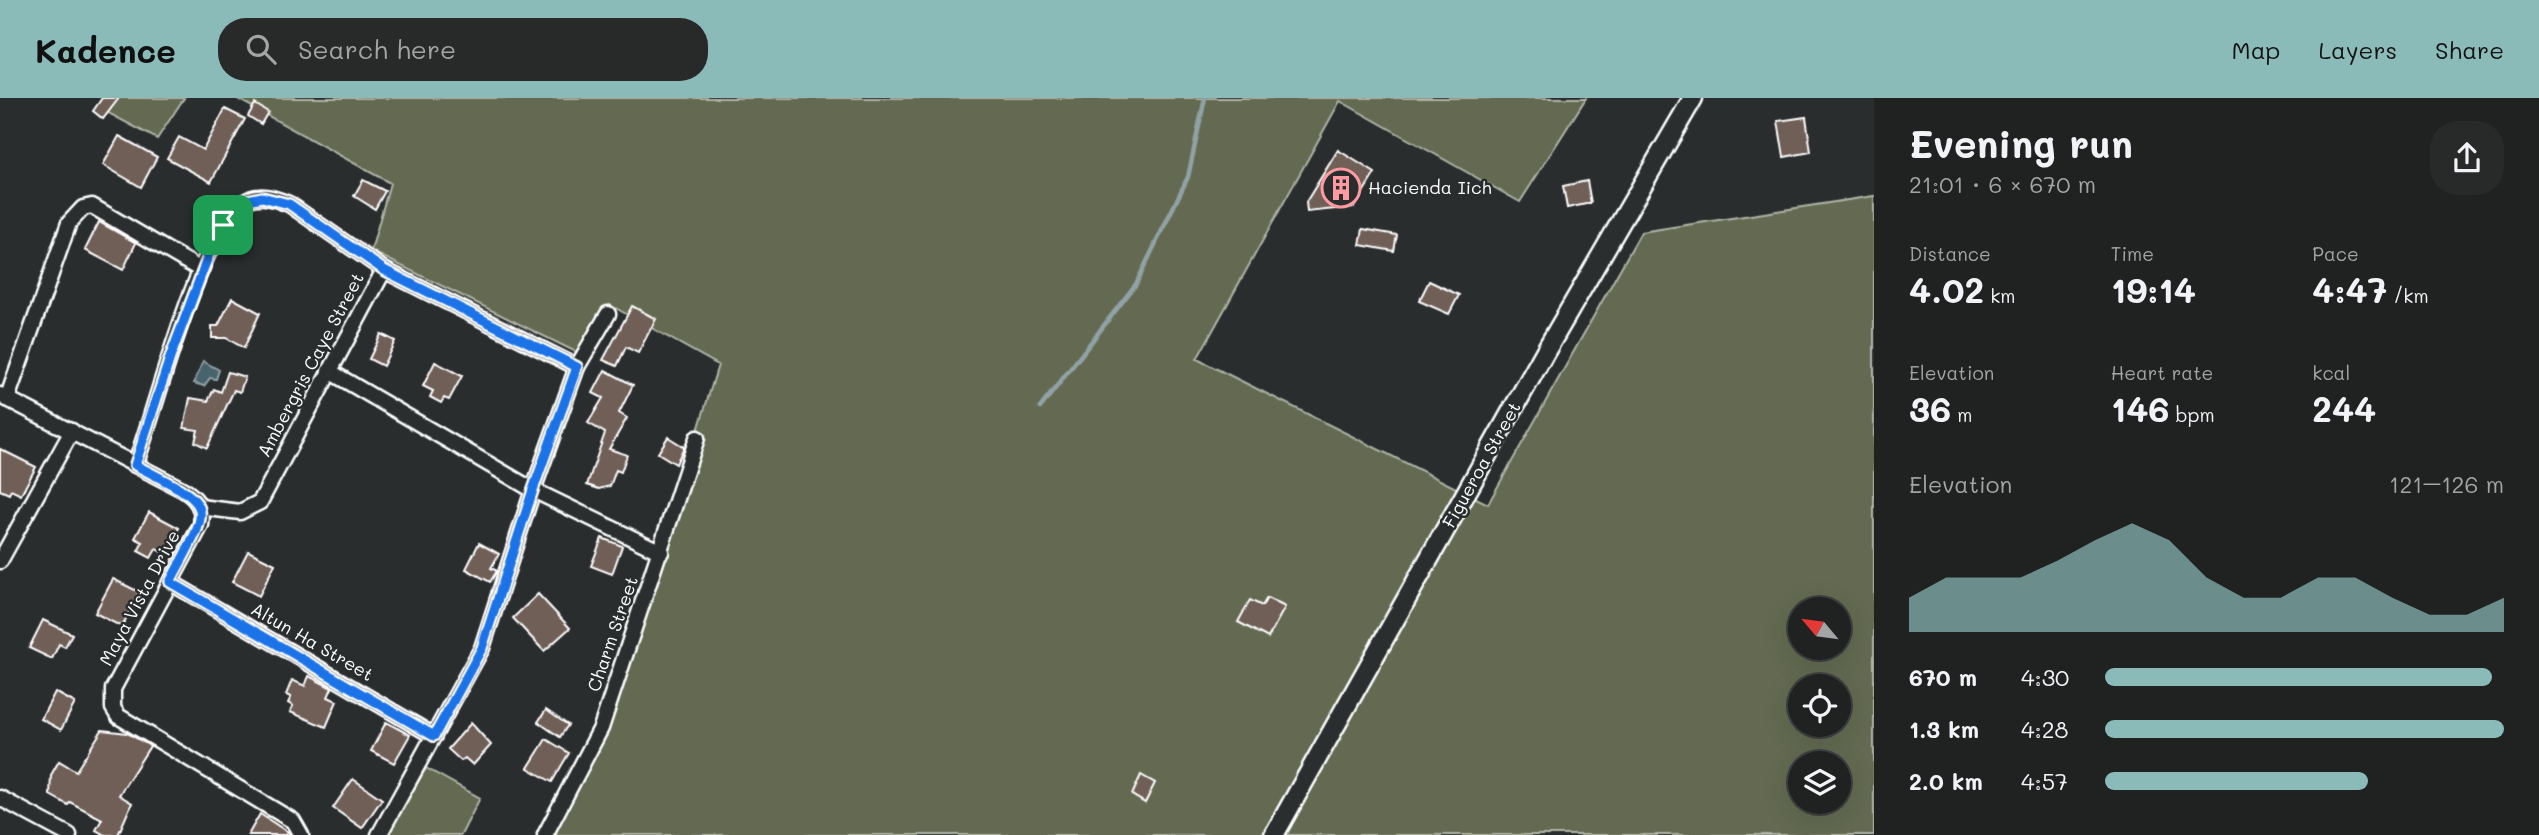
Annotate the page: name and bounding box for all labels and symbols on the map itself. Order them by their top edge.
building icon: Hacienda Iich [1320,167,1362,209]
place label: Hacienda Iich [1368,175,1492,199]
pin [193,195,253,255]
street label: Ambergris Caye Street [251,268,369,461]
street label: Figueroa Street [1436,397,1526,532]
street label: Maya Vista Drive [93,526,185,669]
street label: Charm Street [581,573,643,695]
street label: Altun Ha Street [247,596,378,686]
north arrow [1788,597,1852,660]

